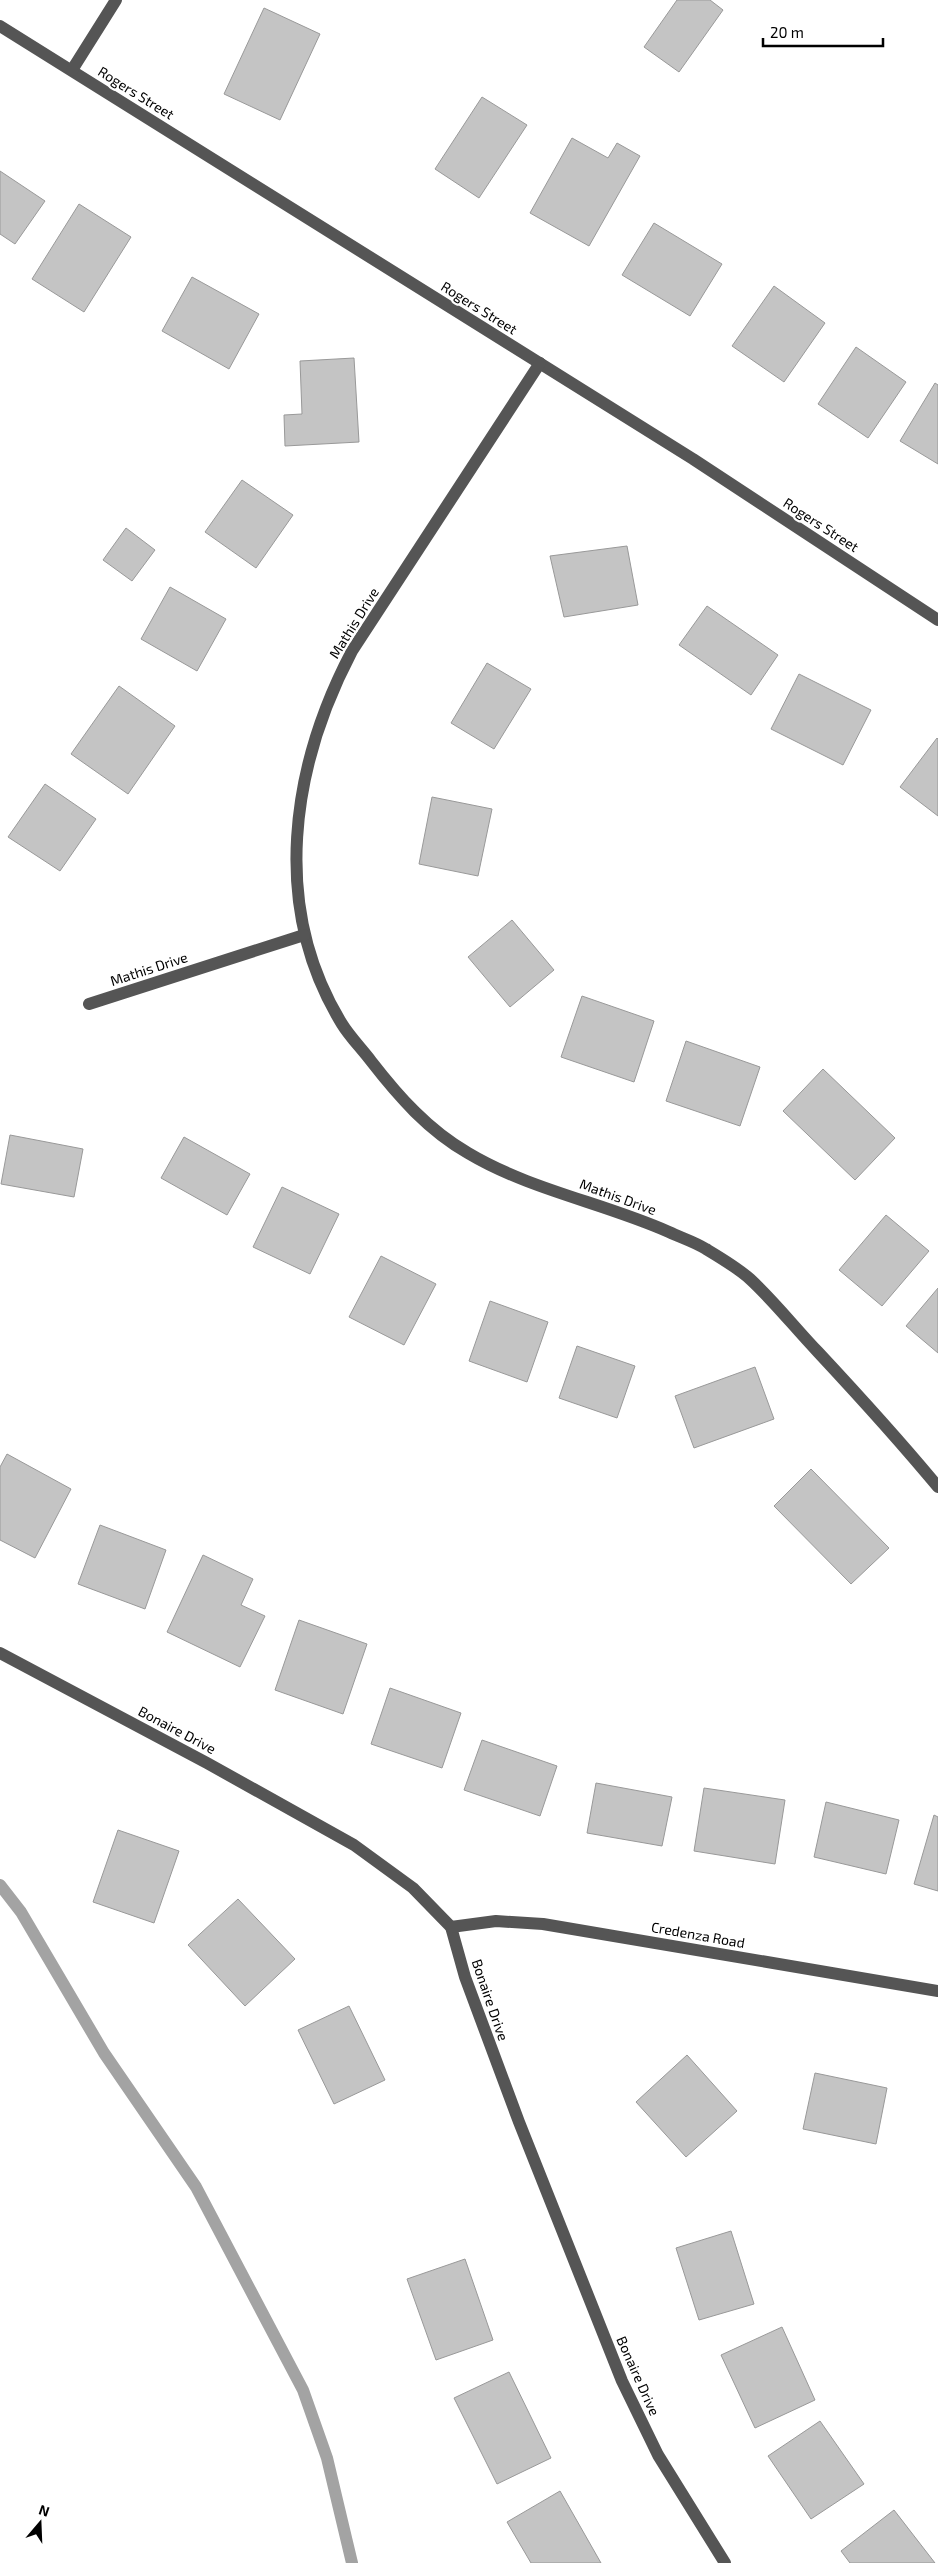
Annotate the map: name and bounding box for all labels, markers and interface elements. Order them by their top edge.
scale bar [763,15,883,47]
text: 20 m [770,23,804,41]
street label: Rogers Street [95,62,177,123]
street label: Rogers Street [438,277,520,338]
street label: Rogers Street [780,494,862,555]
street label: Mathis Drive [325,584,382,661]
street label: Mathis Drive [108,948,190,989]
street label: Mathis Drive [577,1175,659,1218]
street label: Bonaire Drive [136,1702,219,1757]
street label: Credenza Road [650,1918,746,1951]
street label: Bonaire Drive [469,1957,512,2043]
street label: Bonaire Drive [613,2333,664,2418]
north arrow [15,2498,65,2548]
text: N [37,2501,52,2520]

